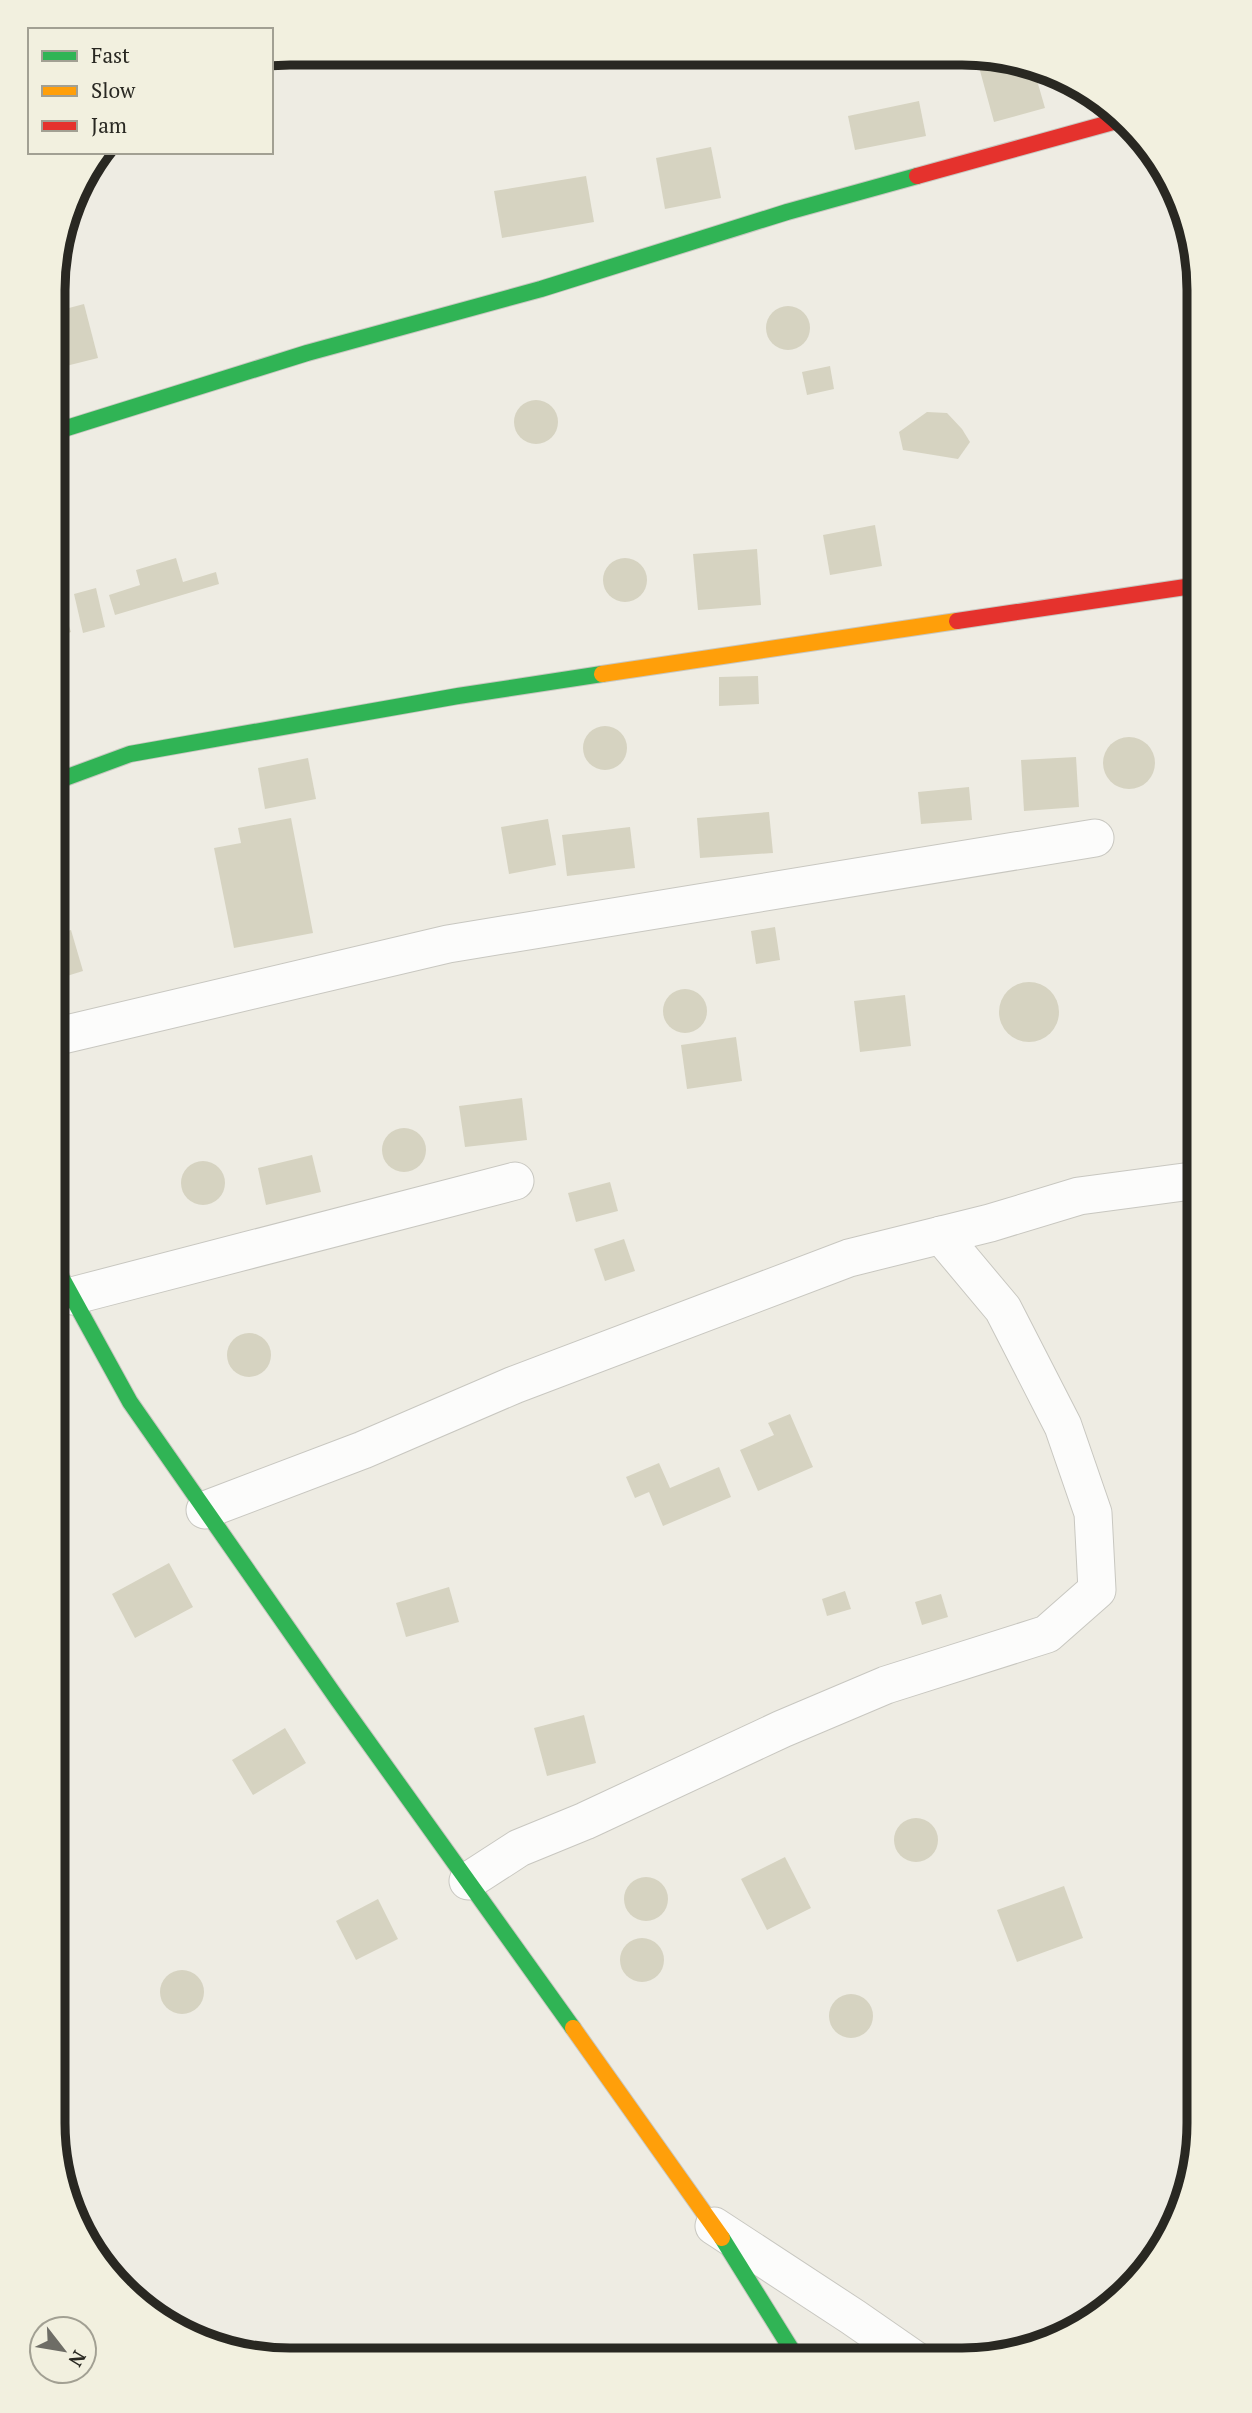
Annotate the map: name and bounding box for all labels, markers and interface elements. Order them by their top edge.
legend [28,28,273,154]
text: Fast [91,41,130,69]
text: Slow [91,76,136,104]
text: Jam [91,111,127,139]
north arrow [28,2315,98,2385]
text: N [63,2346,92,2372]

